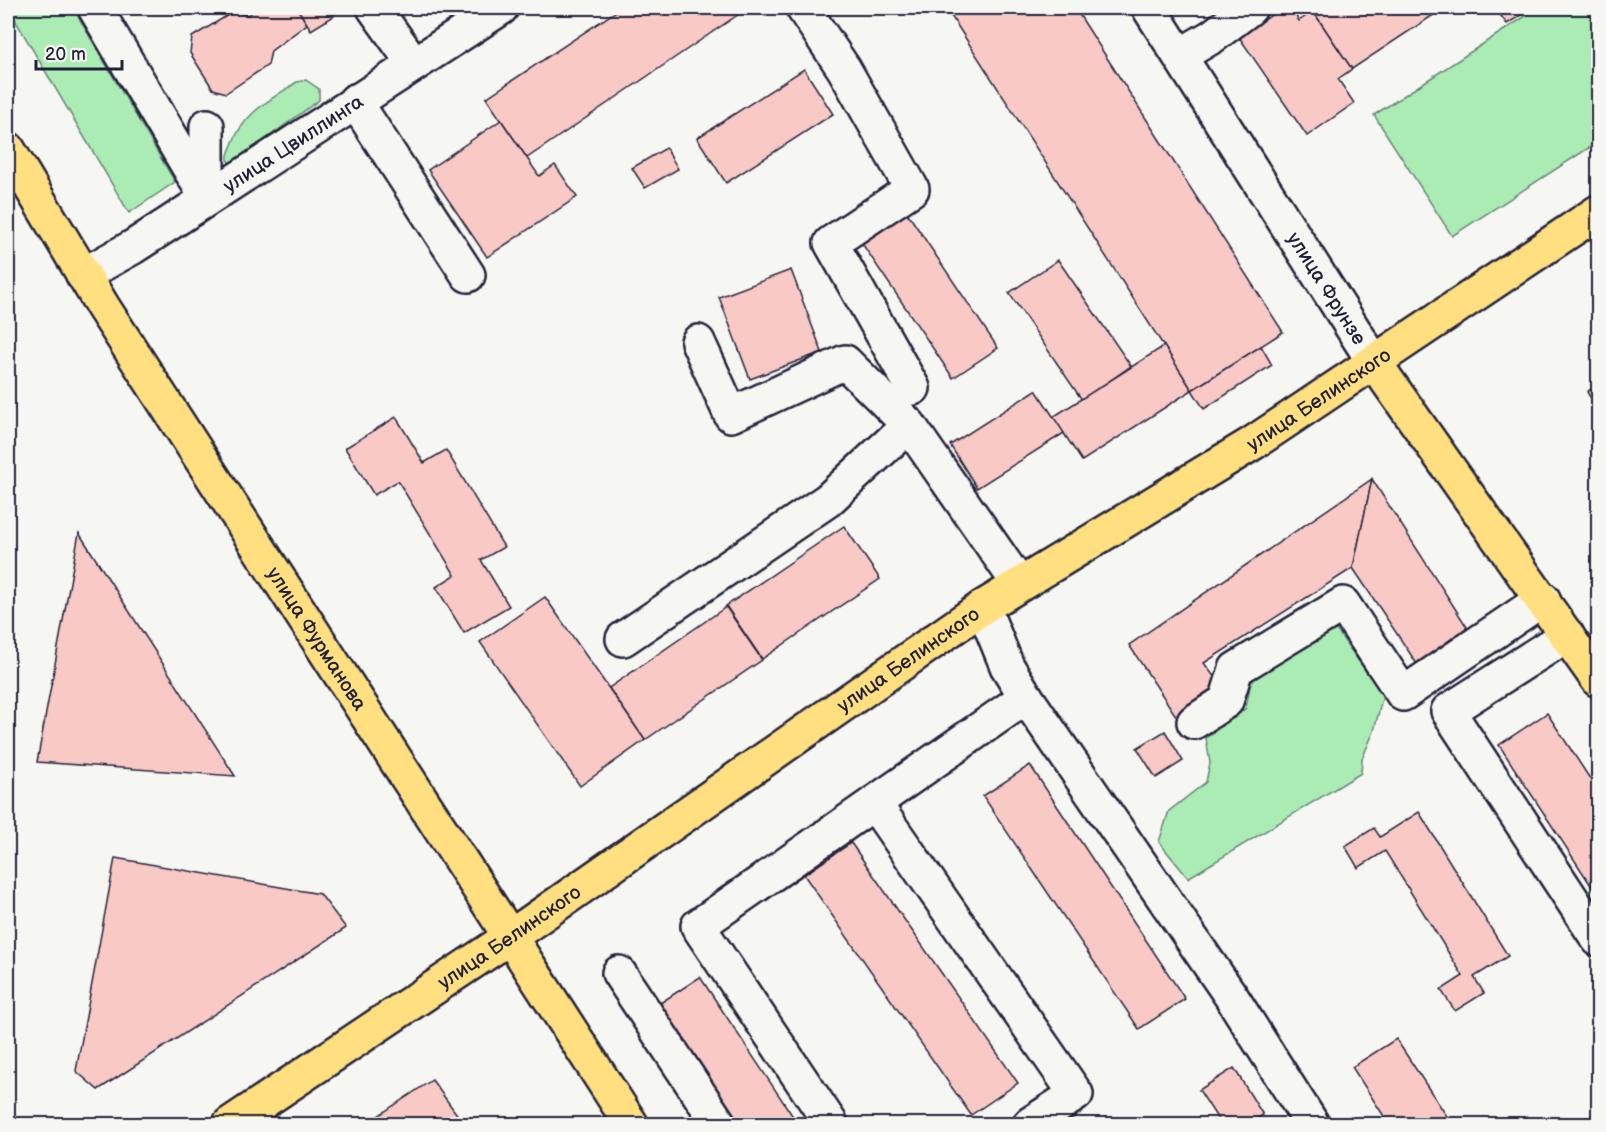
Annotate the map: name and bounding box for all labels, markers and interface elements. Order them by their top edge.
scale bar [36,33,122,71]
text: 20 m [45,44,86,65]
street label: улица Цвиллинга [219,90,368,198]
street label: улица Фрунзе [1282,228,1371,350]
street label: улица Белинского [1243,343,1395,457]
street label: улица Фурманова [261,563,372,715]
street label: улица Белинского [833,602,984,718]
street label: улица Белинского [433,880,586,995]

